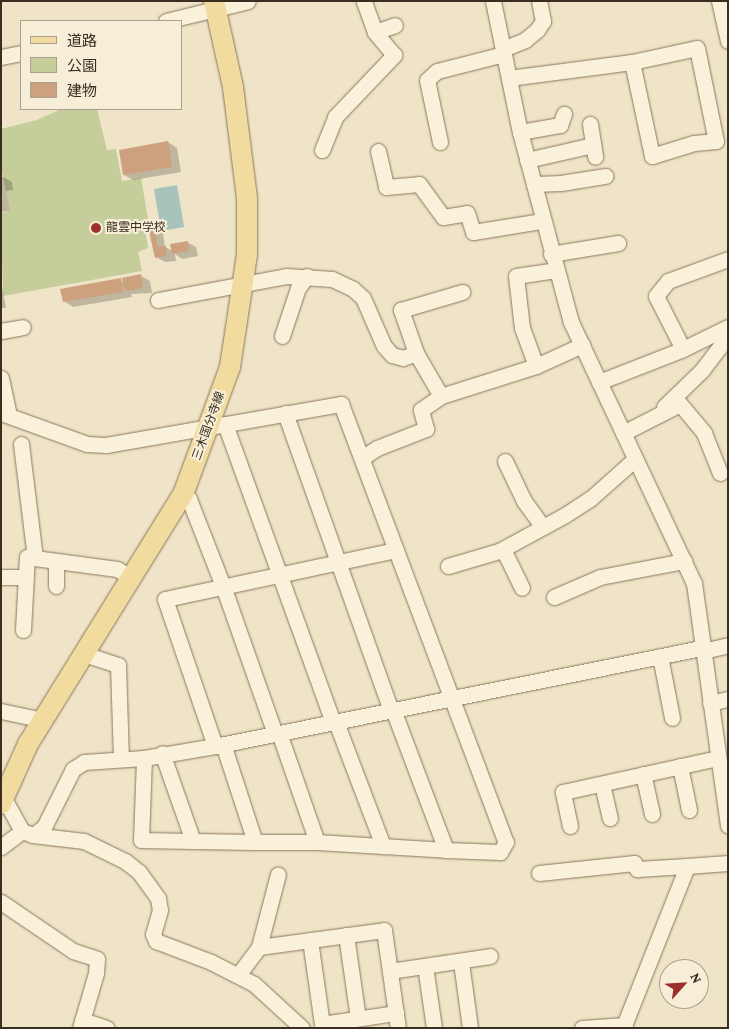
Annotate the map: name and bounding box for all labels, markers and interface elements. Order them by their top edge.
legend [20,20,182,110]
text: 道路 [67,33,97,49]
text: 公園 [67,58,97,74]
text: 建物 [67,83,97,99]
place label: 龍雲中学校 [106,221,166,235]
marker: 龍雲中学校 [90,222,102,234]
street label: 三木国分寺線 [190,390,228,462]
north arrow [659,959,709,1009]
text: N [687,970,706,986]

